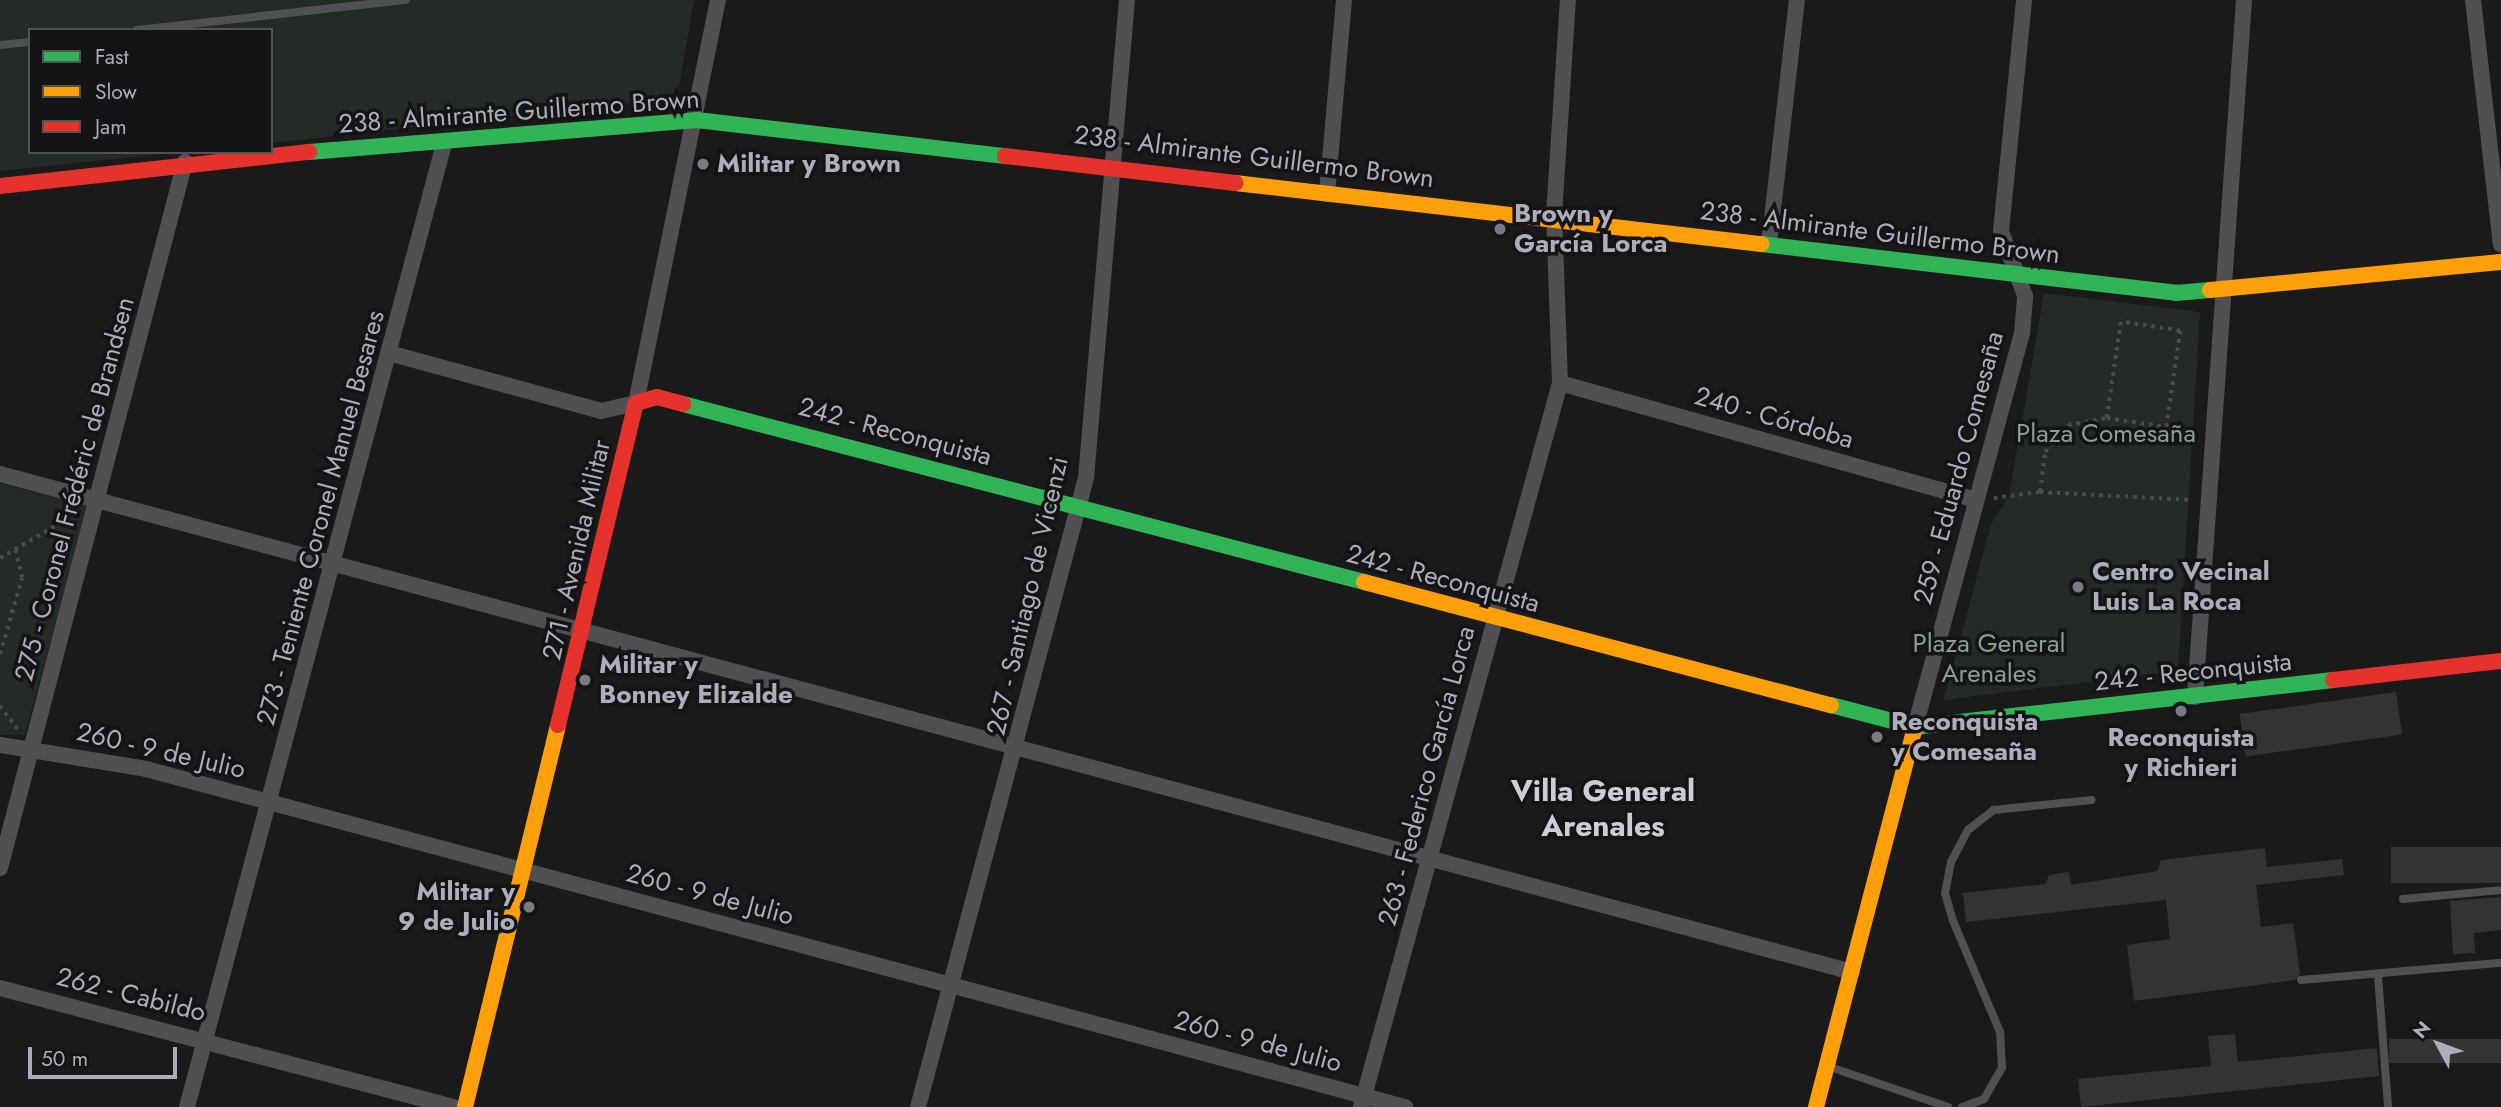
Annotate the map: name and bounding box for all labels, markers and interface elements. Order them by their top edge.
legend [28,28,273,154]
text: Fast [95,42,128,72]
text: Slow [95,77,137,107]
street label: 238 - Almirante Guillermo Brown [337,84,701,140]
text: Jam [95,112,127,142]
street label: 238 - Almirante Guillermo Brown [1072,119,1436,195]
place label: Militar y Brown [717,148,901,180]
marker: Militar y Brown [695,156,711,172]
street label: 238 - Almirante Guillermo Brown [1698,195,2062,271]
place label: Brown y García Lorca [1514,198,1668,260]
marker: Brown y García Lorca [1492,221,1508,237]
street label: 275 - Coronel Frédéric de Brandsen [9,294,141,684]
street label: 273 - Teniente Coronel Manuel Besares [251,307,391,729]
street label: 259 - Eduardo Comesaña [1908,328,2010,608]
street label: 240 - Córdoba [1691,380,1857,456]
street label: 242 - Reconquista [795,391,995,473]
park label: Plaza Comesaña [2016,418,2196,450]
street label: 271 - Avenida Militar [536,437,618,663]
street label: 267 - Santiago de Vicenzi [981,453,1075,739]
street label: 242 - Reconquista [1343,538,1543,620]
place label: Centro Vecinal Luis La Roca [2092,556,2270,618]
marker: Centro Vecinal Luis La Roca [2070,579,2086,595]
street label: 263 - Federico García Lorca [1372,623,1482,929]
park label: Plaza General Arenales [1913,628,2065,690]
street label: 242 - Reconquista [2093,646,2293,698]
place label: Militar y Bonney Elizalde [599,649,793,710]
marker: Militar y Bonney Elizalde [577,672,593,688]
marker: Reconquista y Richieri [2173,703,2189,719]
place label: Reconquista y Comesaña [1891,706,2038,768]
street label: 260 - 9 de Julio [74,716,248,786]
place label: Reconquista y Richieri [2107,722,2255,784]
marker: Reconquista y Comesaña [1869,729,1885,745]
district label: Villa General Arenales [1511,773,1695,844]
street label: 260 - 9 de Julio [623,858,797,932]
place label: Militar y 9 de Julio [398,876,515,938]
marker: Militar y 9 de Julio [521,899,537,915]
street label: 262 - Cabildo [53,961,209,1029]
street label: 260 - 9 de Julio [1171,1005,1345,1079]
north arrow [2403,1009,2473,1079]
text: N [2407,1015,2437,1044]
scale bar [32,1034,180,1078]
text: 50 m [41,1044,88,1074]

